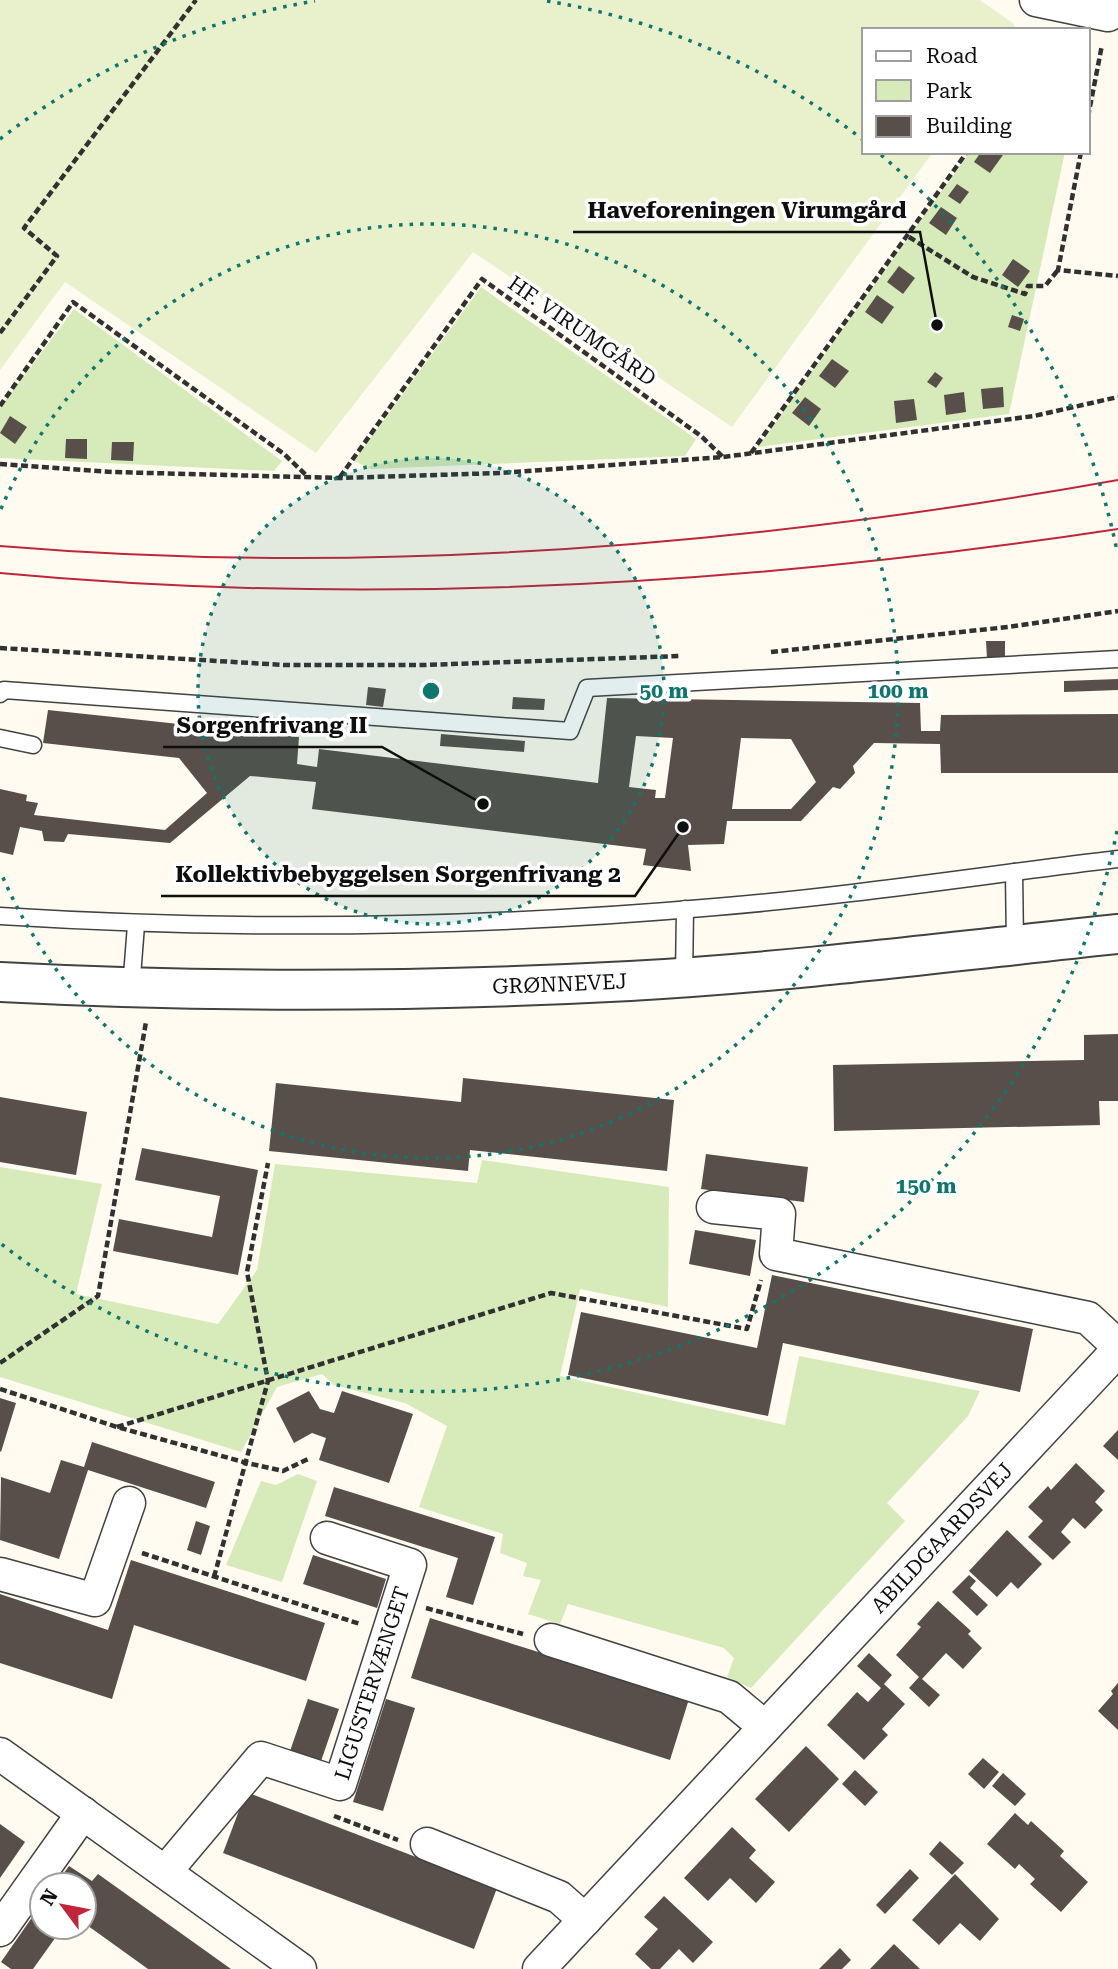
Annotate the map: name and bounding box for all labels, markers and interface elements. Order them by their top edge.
legend [862,28,1090,154]
text: Road [926,44,978,68]
text: Park [926,79,972,103]
text: Building [926,114,1012,138]
callout: Haveforeningen Virumgård [573,188,920,232]
text: Haveforeningen Virumgård [587,197,907,224]
street label: HF. VIRUMGÅRD [504,270,661,391]
centre of rings [419,679,443,703]
text: 50 m [639,679,689,703]
text: 100 m [868,679,928,703]
callout: Sorgenfrivang II [163,703,382,747]
text: Sorgenfrivang II [177,712,367,739]
callout: Kollektivbebyggelsen Sorgenfrivang 2 [161,852,635,896]
text: Kollektivbebyggelsen Sorgenfrivang 2 [175,861,621,888]
street label: GRØNNEVEJ [492,969,628,999]
text: 150 m [896,1174,956,1198]
street label: ABILDGAARDSVEJ [866,1458,1018,1618]
street label: LIGUSTERVÆNGET [330,1583,414,1783]
north arrow [28,1871,98,1941]
text: N [35,1885,63,1910]

